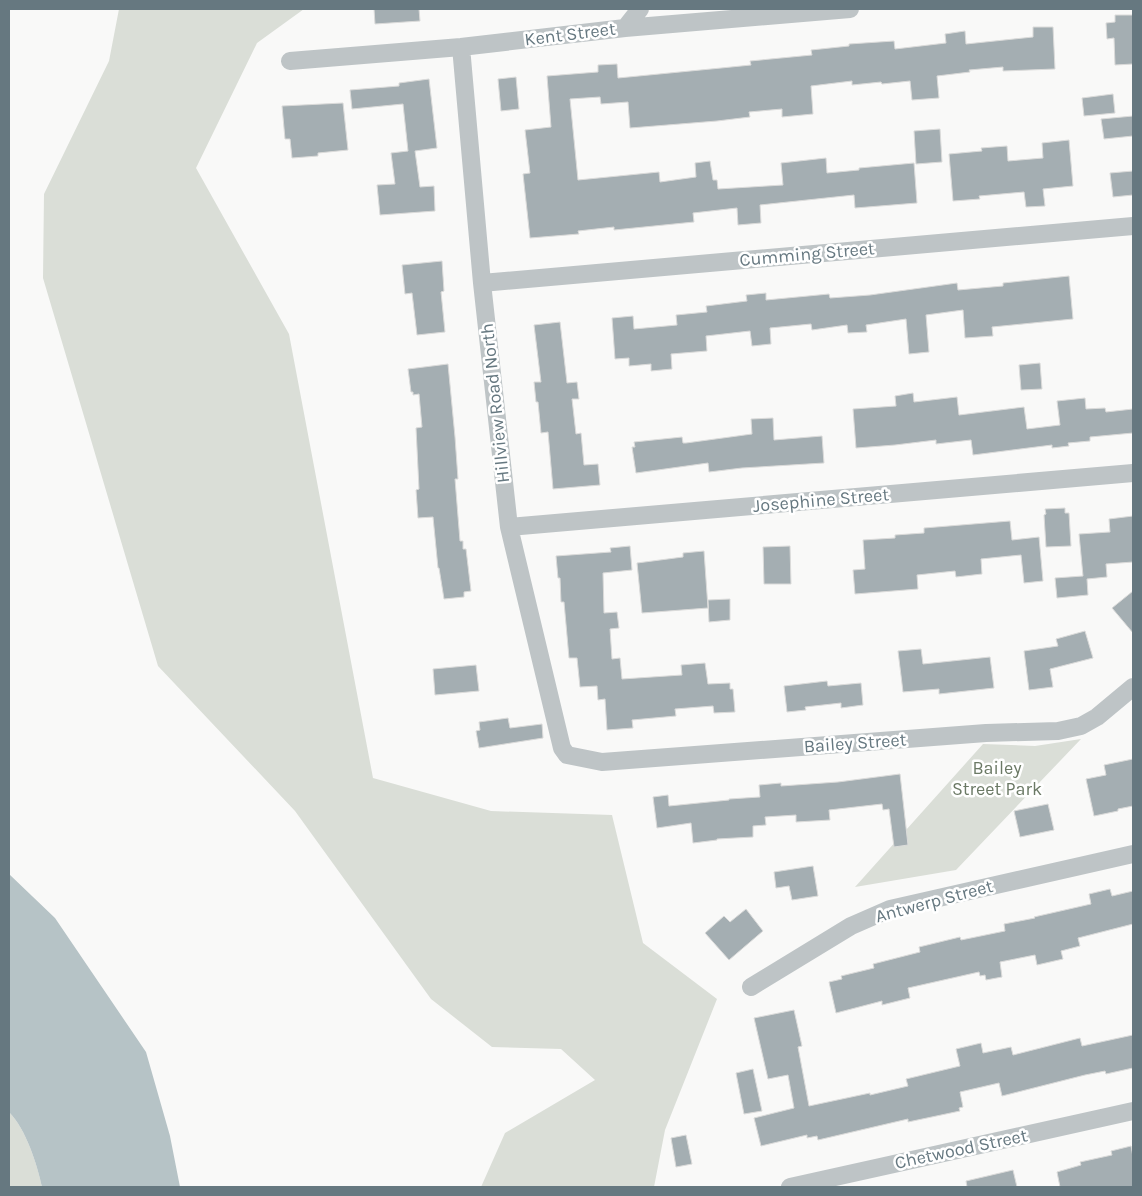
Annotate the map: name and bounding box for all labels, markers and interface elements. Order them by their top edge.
street label: Kent Street [523,17,617,50]
street label: Cumming Street [738,237,876,271]
street label: Hillview Road North [476,322,514,484]
street label: Josephine Street [752,483,890,517]
street label: Bailey Street [803,728,907,758]
park label: Bailey Street Park [952,757,1042,800]
street label: Antwerp Street [873,875,995,927]
street label: Chetwood Street [893,1124,1030,1174]

